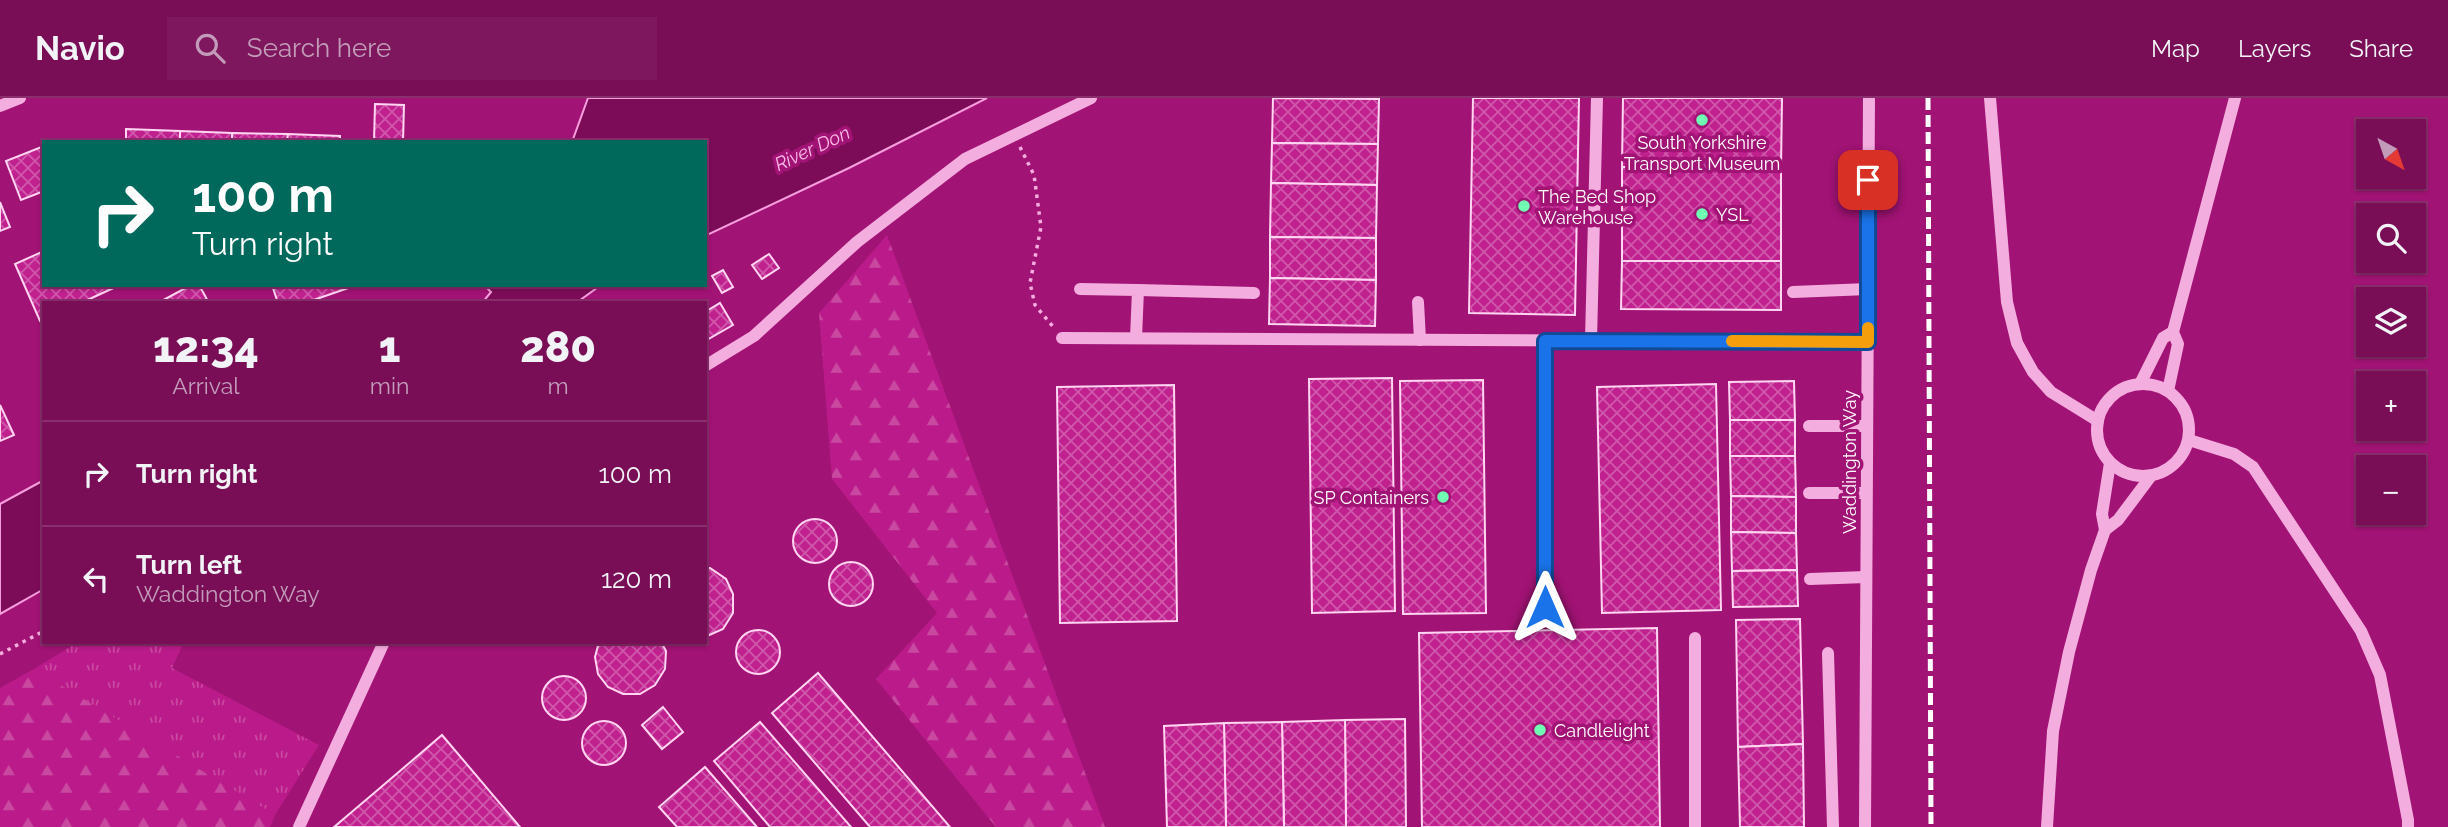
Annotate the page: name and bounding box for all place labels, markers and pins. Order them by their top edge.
marker: South Yorkshire Transport Museum [1694,112,1710,128]
place label: South Yorkshire Transport Museum [1624,132,1780,174]
pin [1838,150,1898,210]
place label: The Bed Shop Warehouse [1538,186,1656,228]
marker: The Bed Shop Warehouse [1516,198,1532,214]
place label: YSL [1716,204,1749,225]
marker: YSL [1694,206,1710,222]
place label: SP Containers [1313,487,1429,508]
marker: SP Containers [1435,489,1451,505]
place label: Candlelight [1554,720,1650,741]
marker: Candlelight [1532,722,1548,738]

